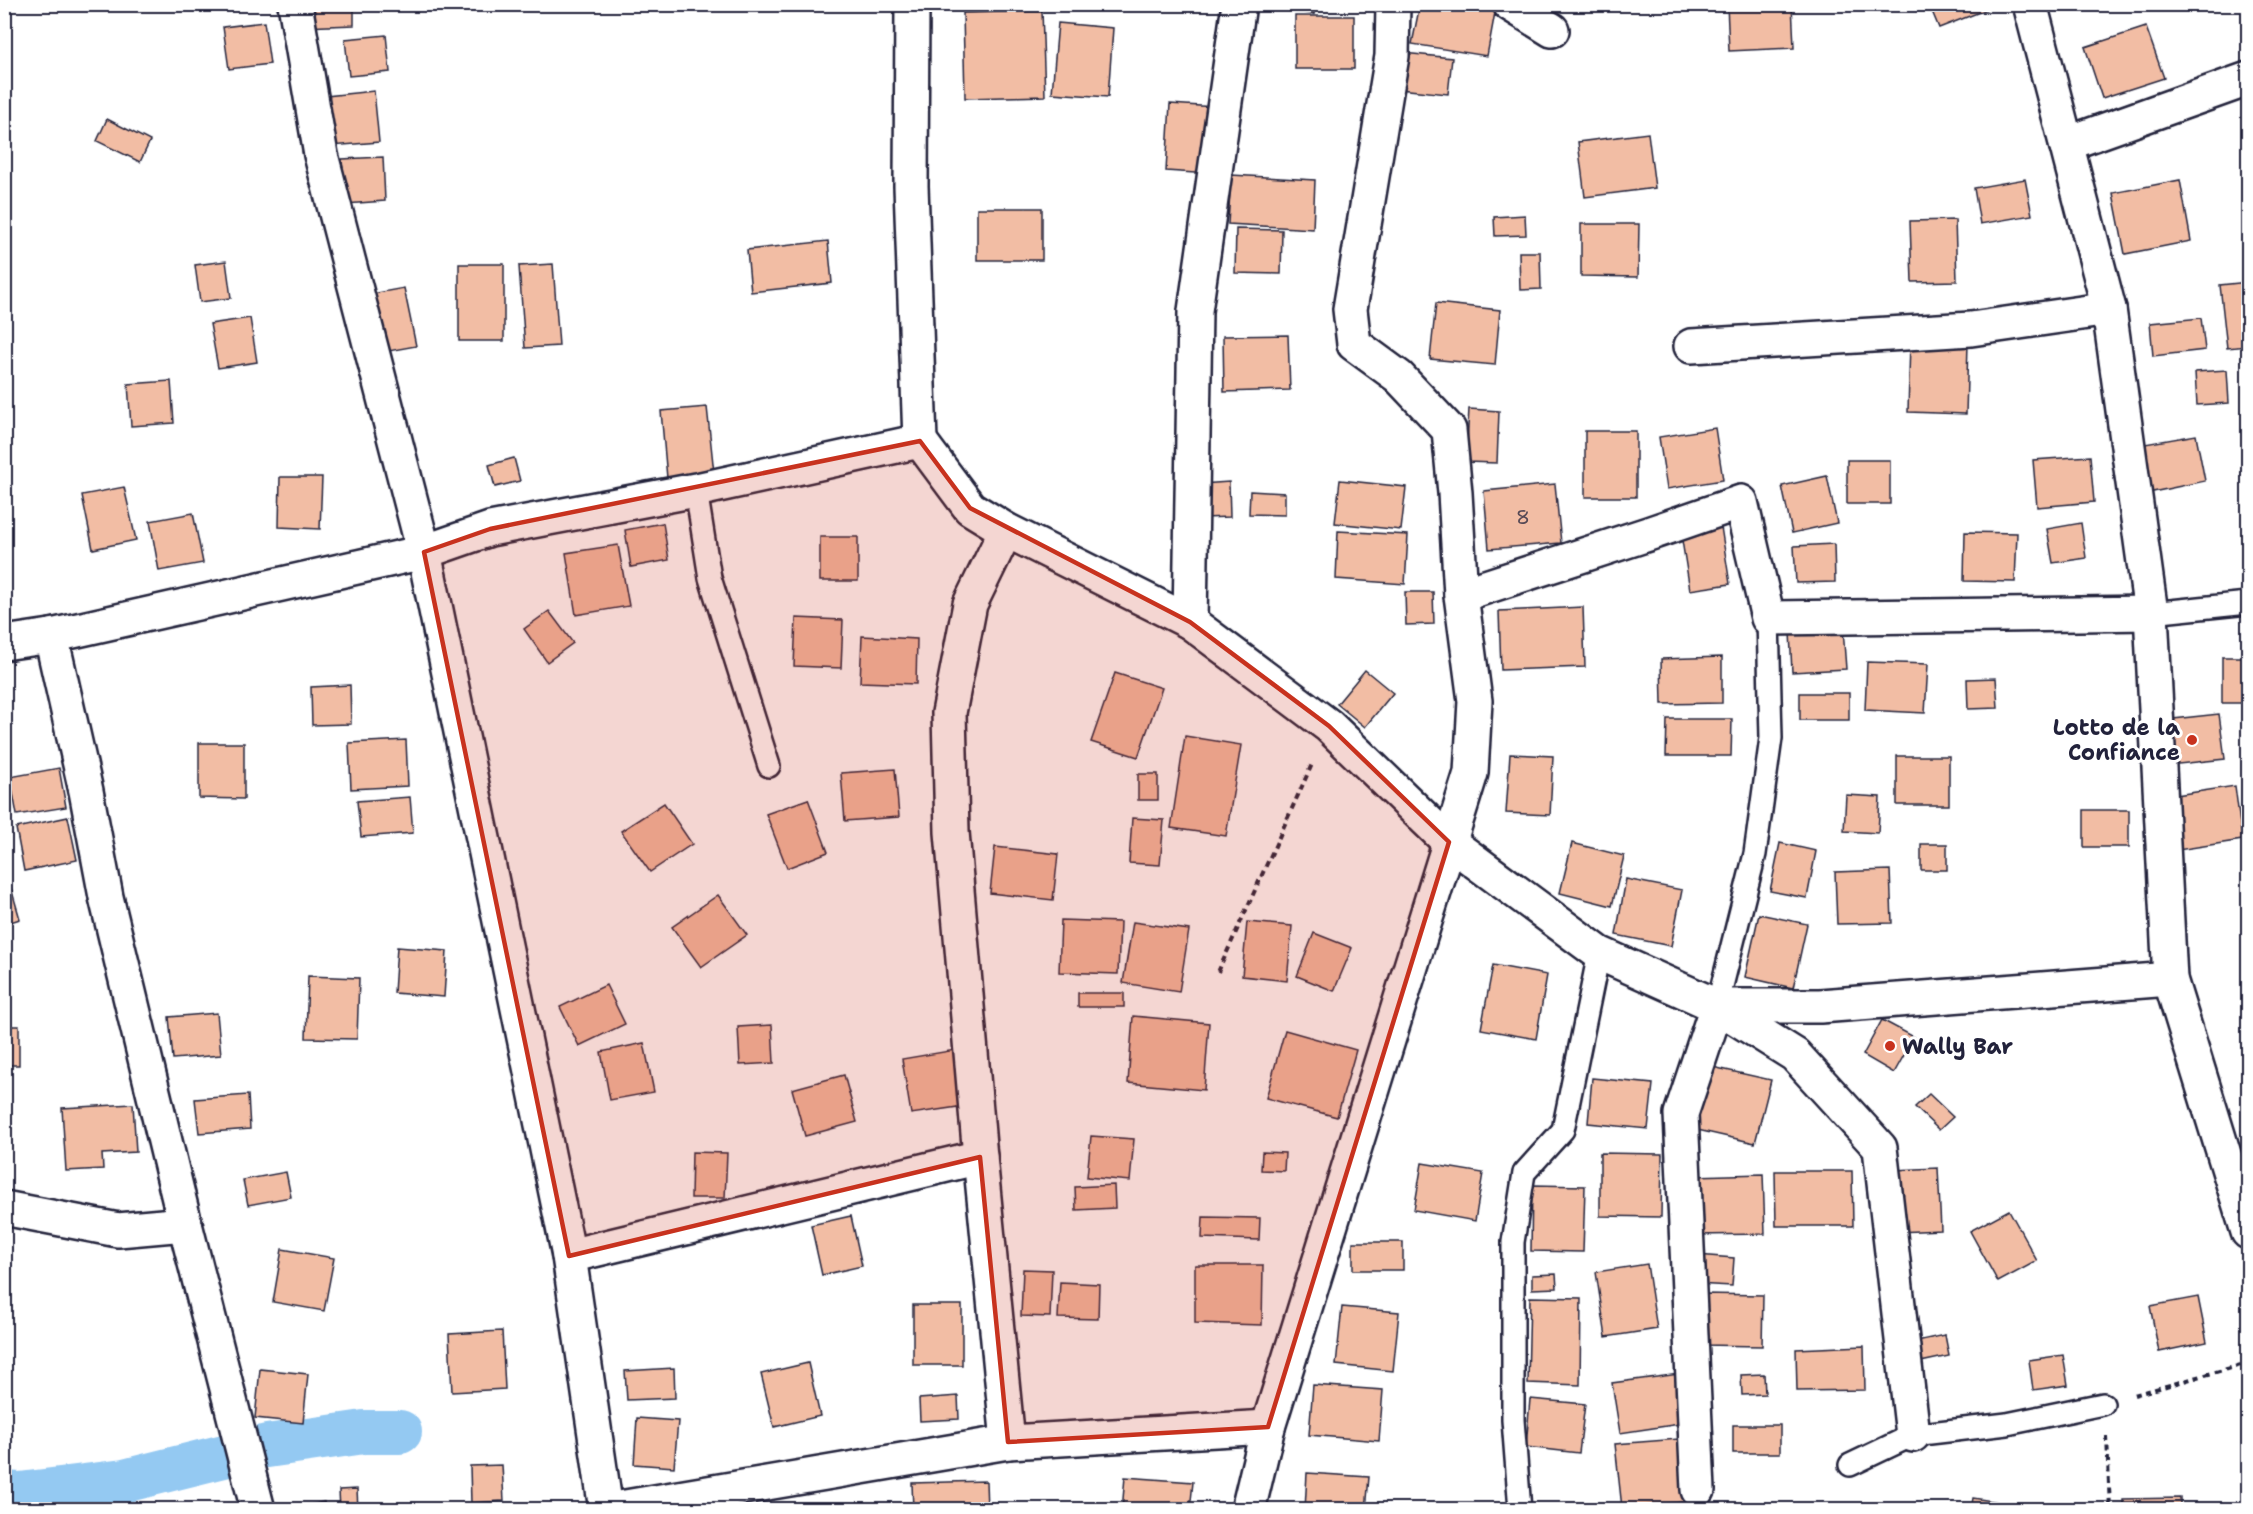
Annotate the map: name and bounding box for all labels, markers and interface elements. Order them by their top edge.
house number: 8 [1516,504,1530,530]
place label: Lotto de la Confiance [2053,713,2180,767]
marker: Lotto de la Confiance [2185,733,2199,747]
place label: Wally Bar [1902,1032,2013,1061]
marker: Wally Bar [1883,1039,1897,1053]

